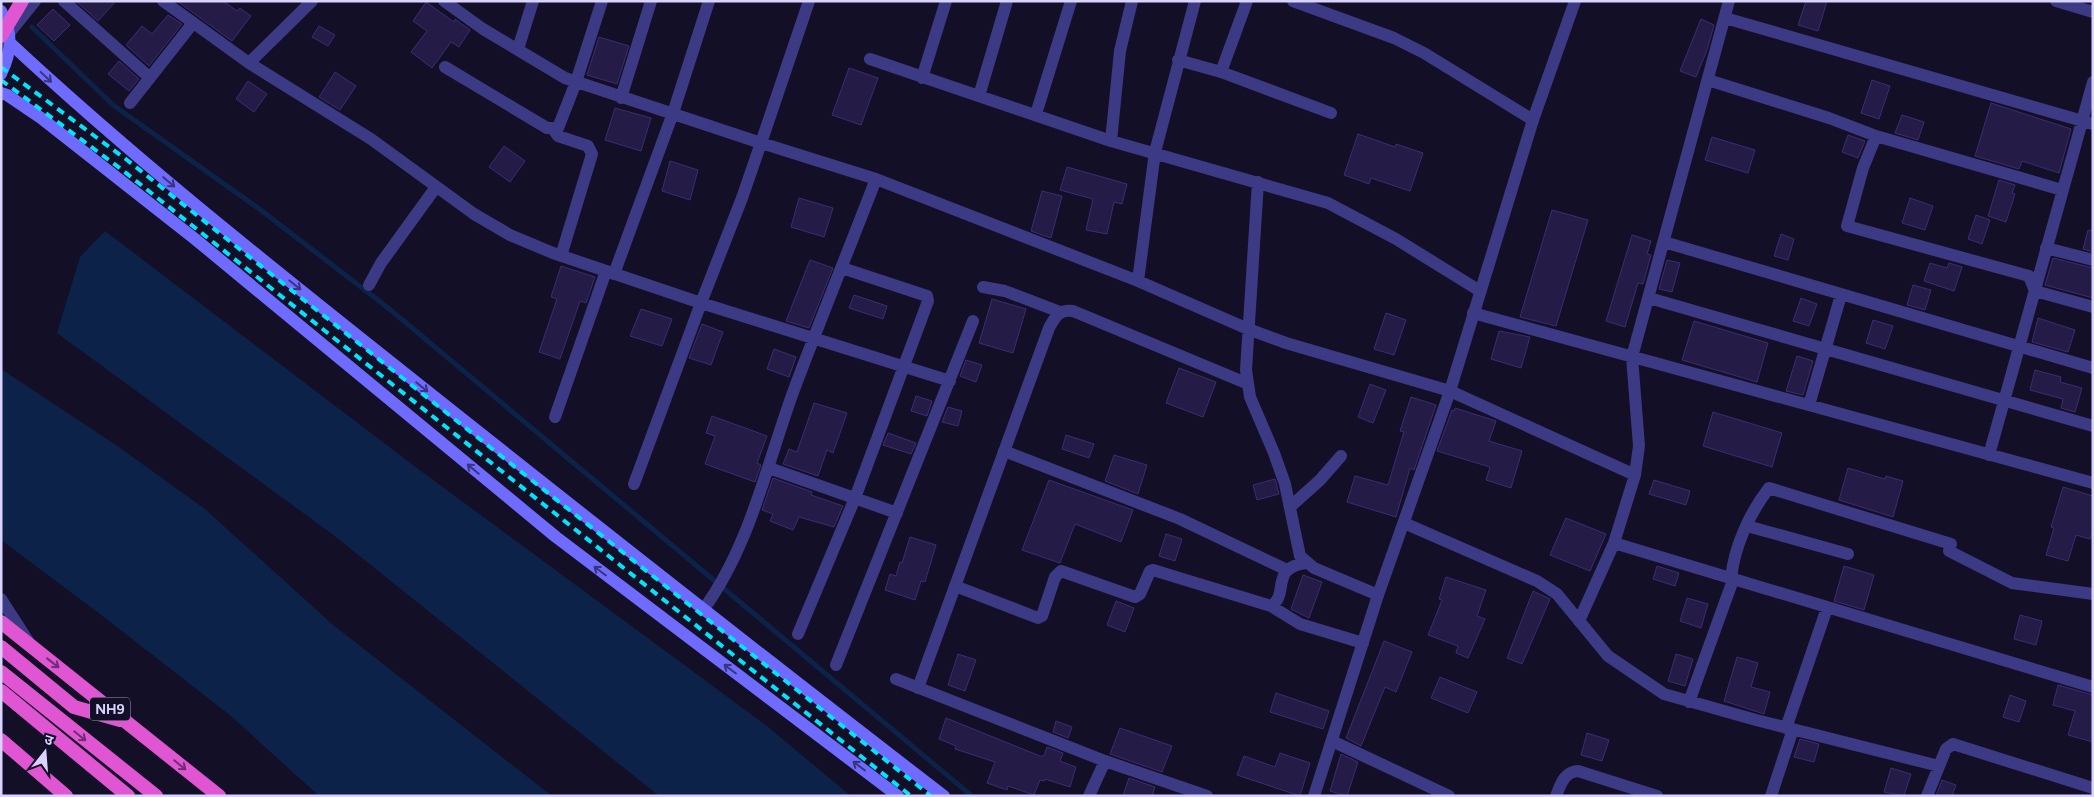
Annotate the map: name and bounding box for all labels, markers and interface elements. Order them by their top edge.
one-way arrow [39,71,52,82]
one-way arrow [163,177,176,188]
one-way arrow [288,280,301,291]
one-way arrow [415,381,428,392]
one-way arrow [467,464,480,475]
one-way arrow [593,566,607,576]
one-way arrow [46,658,59,669]
one-way arrow [724,663,737,674]
road number: NH9 [90,698,130,721]
north arrow [20,727,70,777]
one-way arrow [74,730,87,741]
text: उ [42,731,56,750]
one-way arrow [173,759,186,770]
one-way arrow [853,761,866,772]

